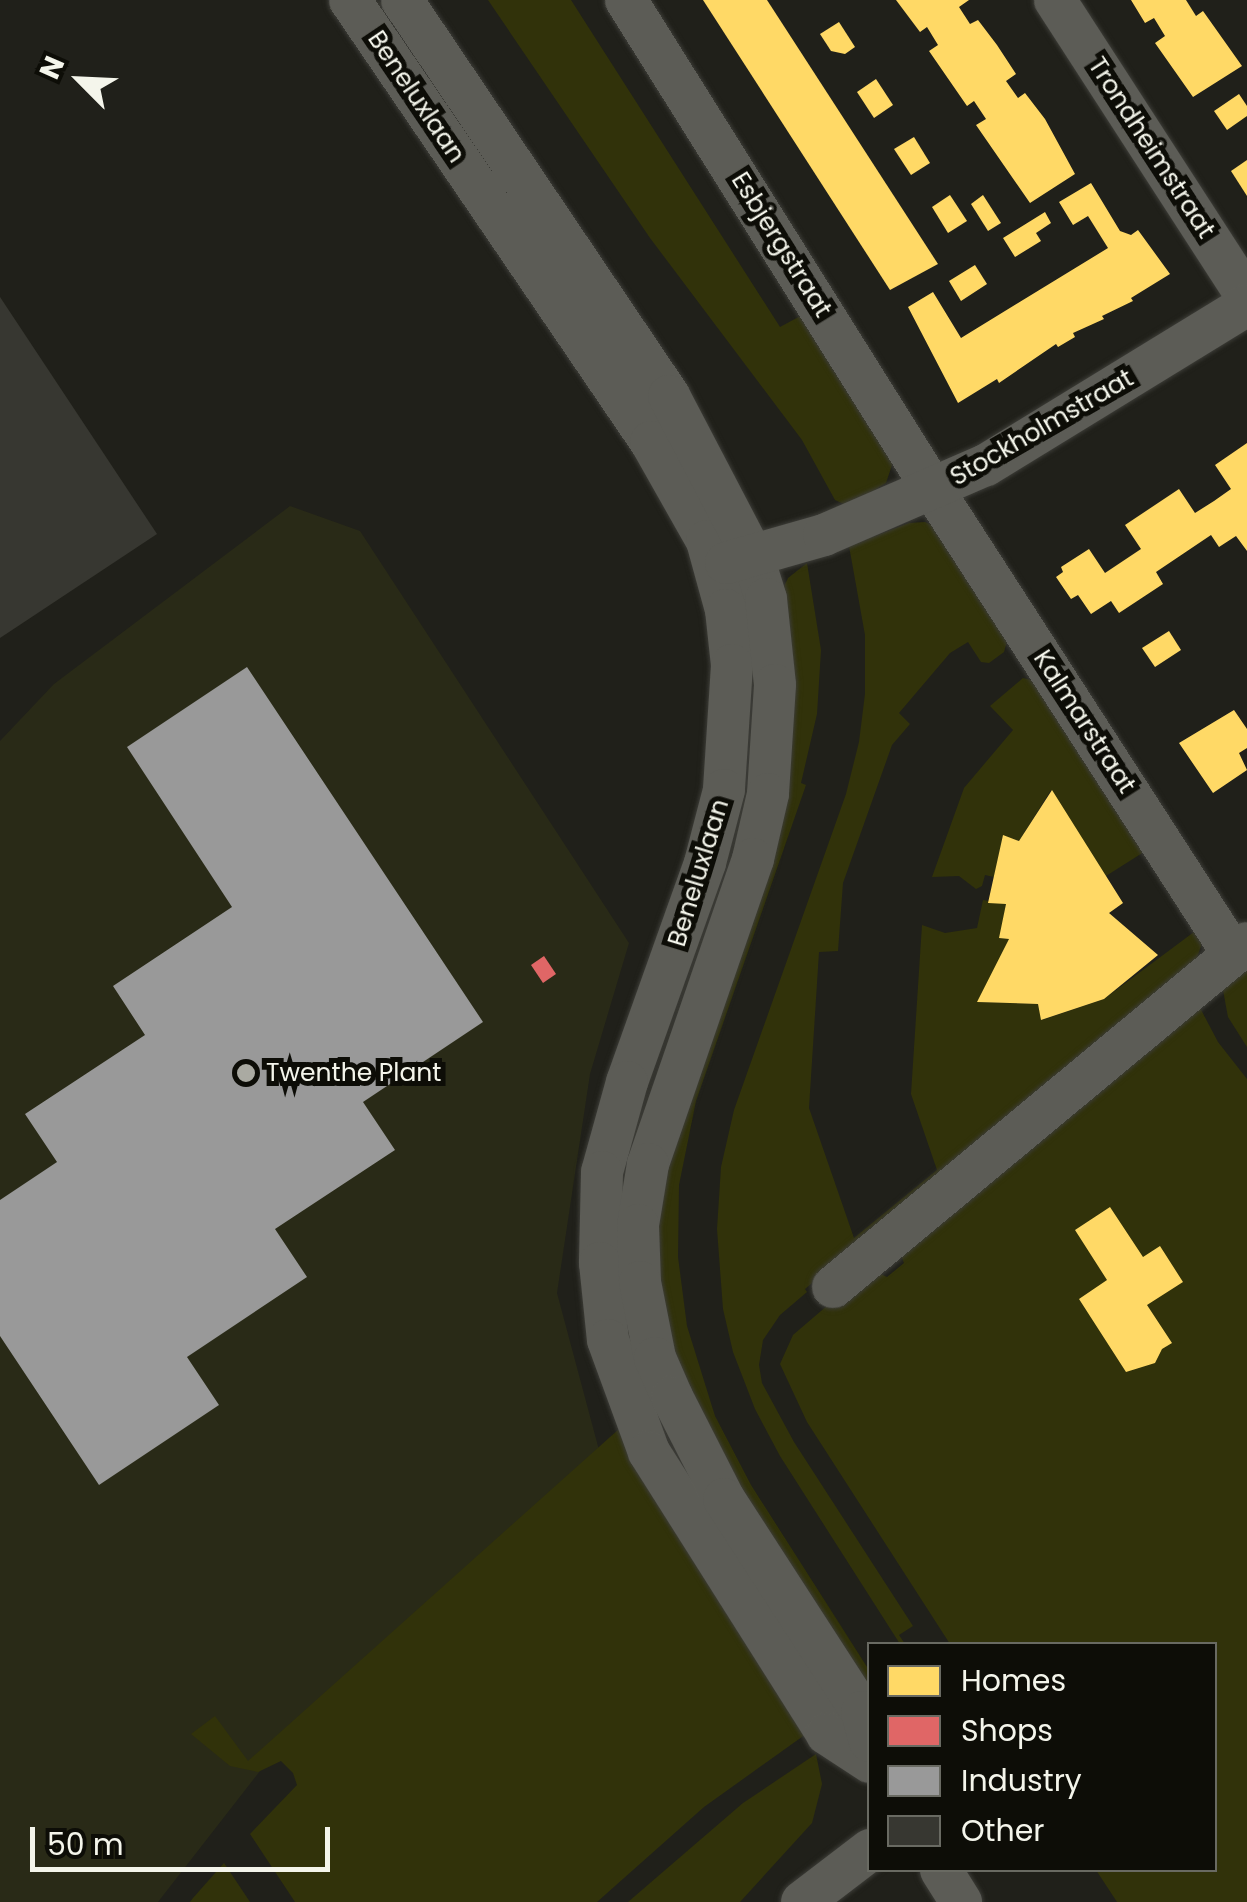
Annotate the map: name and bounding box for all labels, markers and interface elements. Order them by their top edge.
street label: Beneluxlaan [361,25,471,169]
north arrow [30,30,130,130]
text: N [30,50,74,85]
street label: Trondheimstraat [1081,52,1221,244]
street label: Esbjergstraat [725,167,837,323]
street label: Stockholmstraat [945,363,1139,493]
street label: Kalmarstraat [1027,645,1141,799]
street label: Beneluxlaan [662,796,736,950]
place label: Twenthe Plant [266,1058,441,1088]
marker: Twenthe Plant [235,1062,257,1084]
legend [867,1642,1217,1872]
text: Homes [961,1659,1066,1702]
text: Shops [961,1709,1053,1752]
text: Industry [961,1759,1082,1802]
scale bar [35,1807,335,1869]
text: Other [961,1809,1045,1852]
text: 50 m [47,1823,124,1866]

